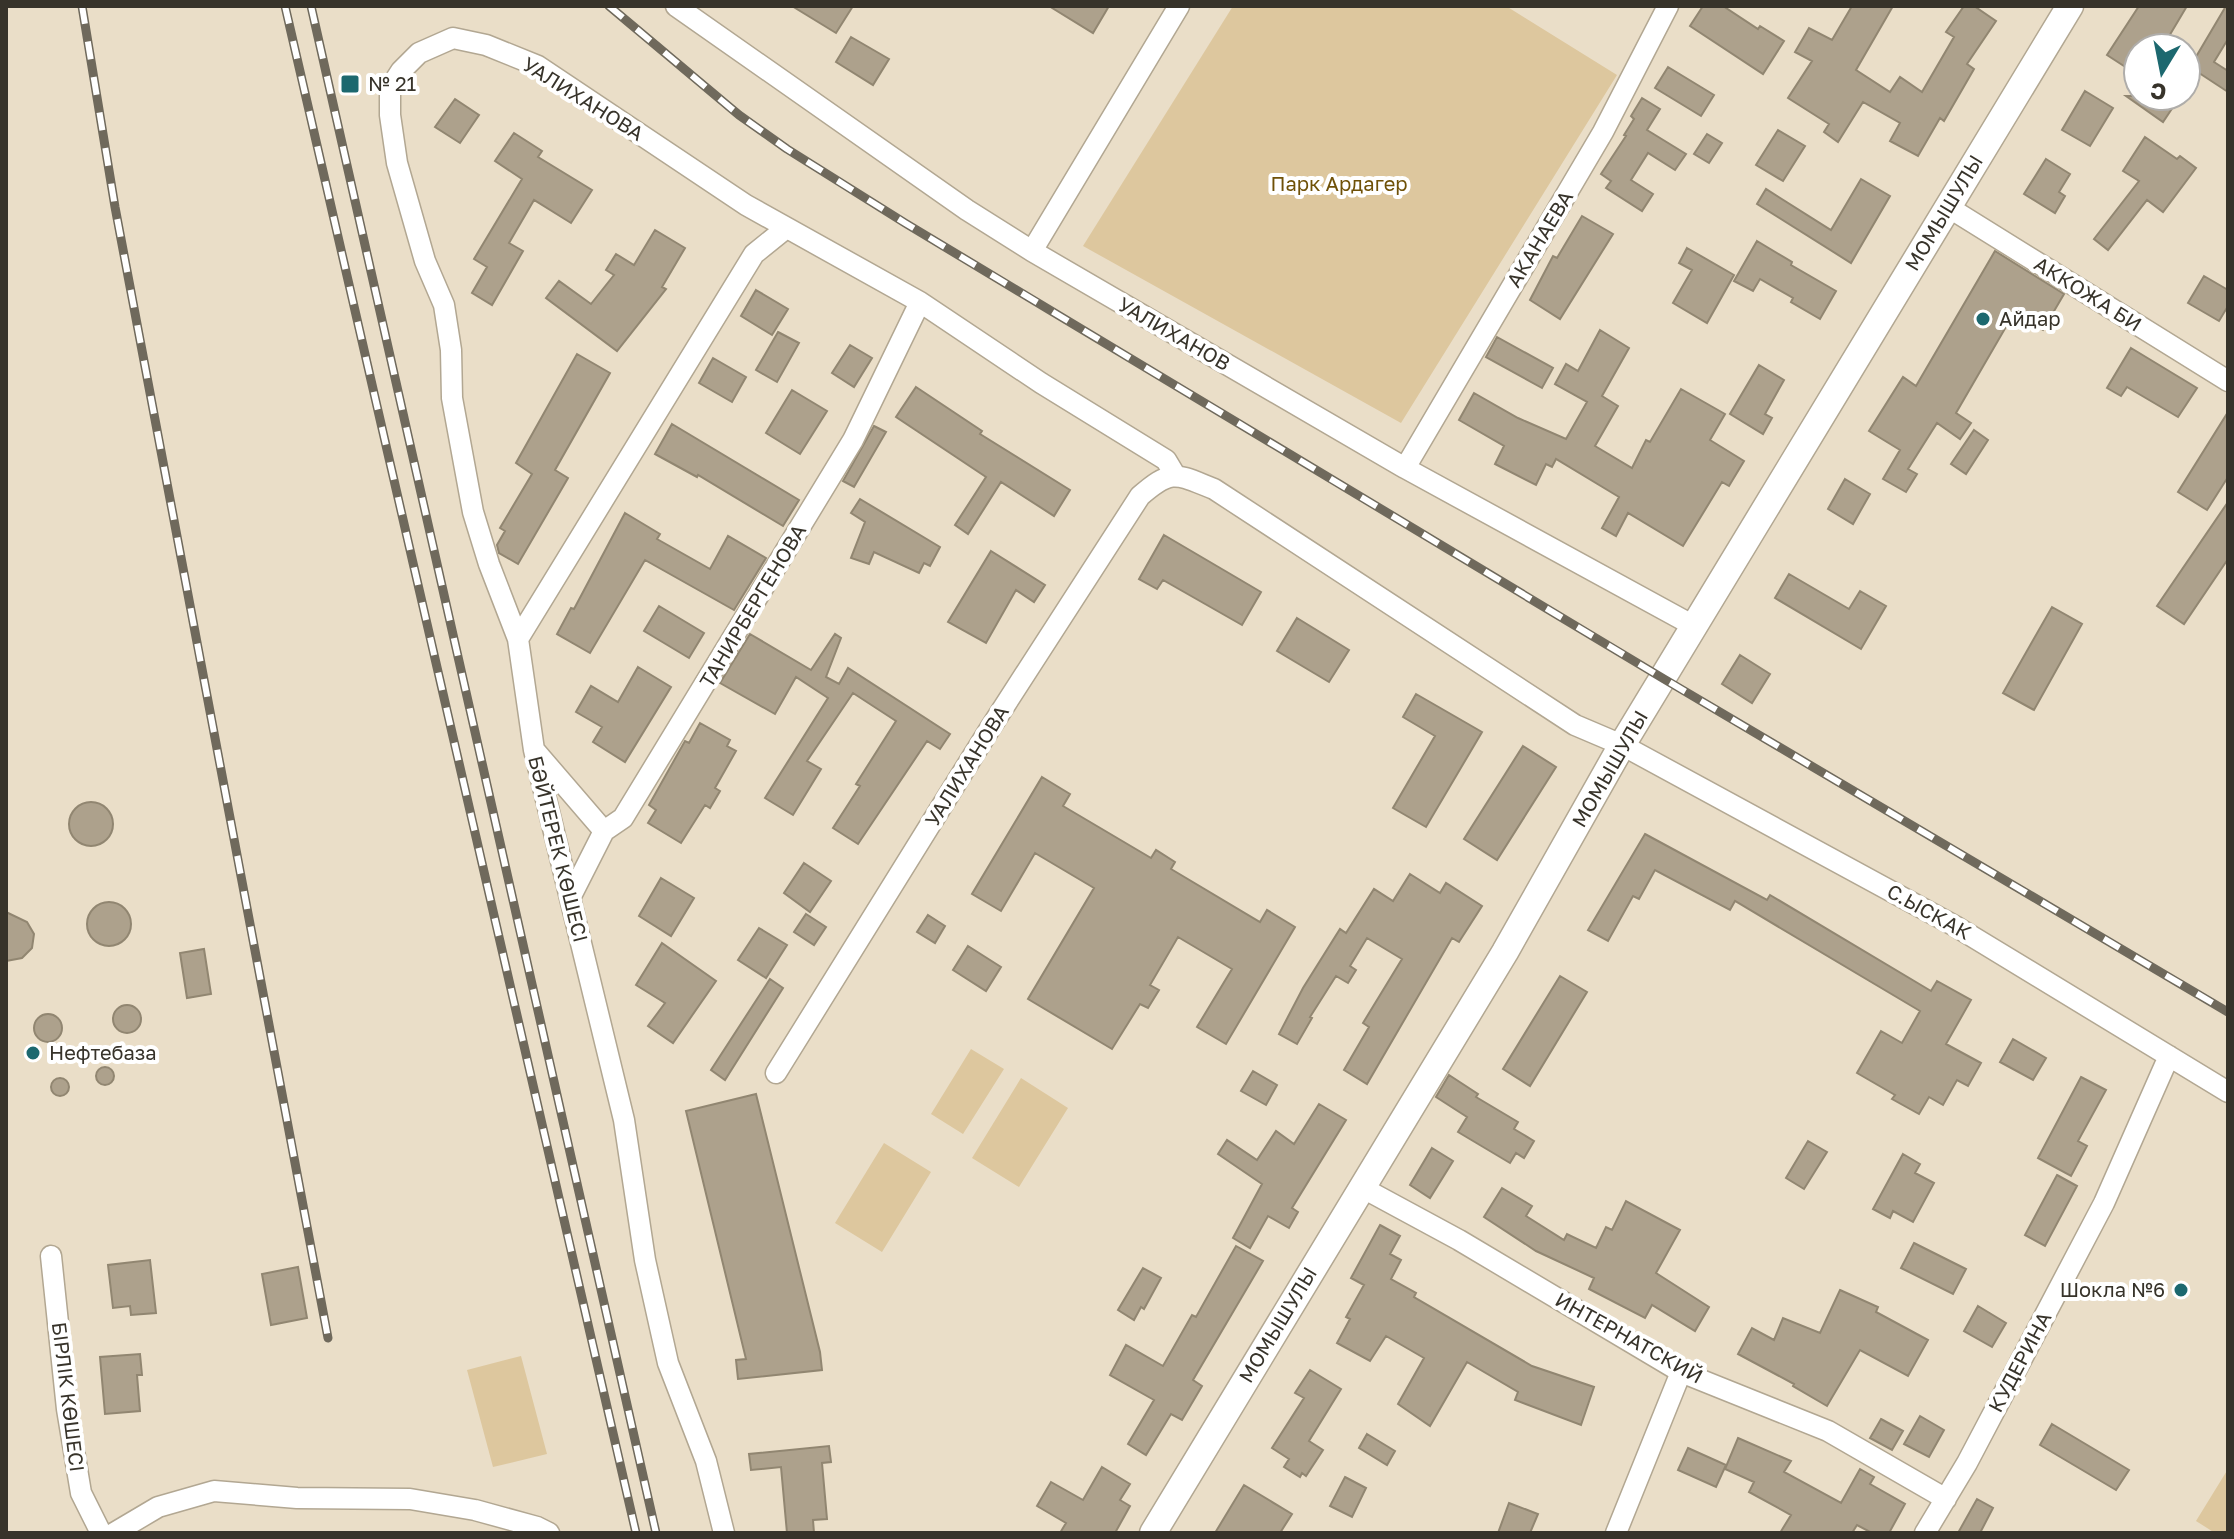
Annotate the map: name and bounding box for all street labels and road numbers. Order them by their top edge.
street label: УАЛИХАНОВА [519,51,649,145]
street label: МОМЫШУЛЫ [1899,150,1987,275]
street label: АКАНАЕВА [1501,186,1577,291]
street label: АККОЖА БИ [2030,251,2147,336]
street label: УАЛИХАНОВ [1114,291,1235,375]
street label: ТАНИРБЕРГЕНОВА [694,520,810,691]
street label: УАЛИХАНОВА [919,700,1013,830]
street label: МОМЫШУЛЫ [1566,706,1652,831]
street label: БӘЙТЕРЕК КӨШЕСІ [524,753,594,944]
street label: С.ЫСКАК [1883,878,1976,944]
street label: МОМЫШУЛЫ [1233,1262,1321,1387]
street label: ИНТЕРНАТСКИЙ [1551,1287,1708,1388]
street label: КУДЕРИНА [1983,1307,2056,1416]
street label: БІРЛІК КӨШЕСІ [48,1320,90,1473]

